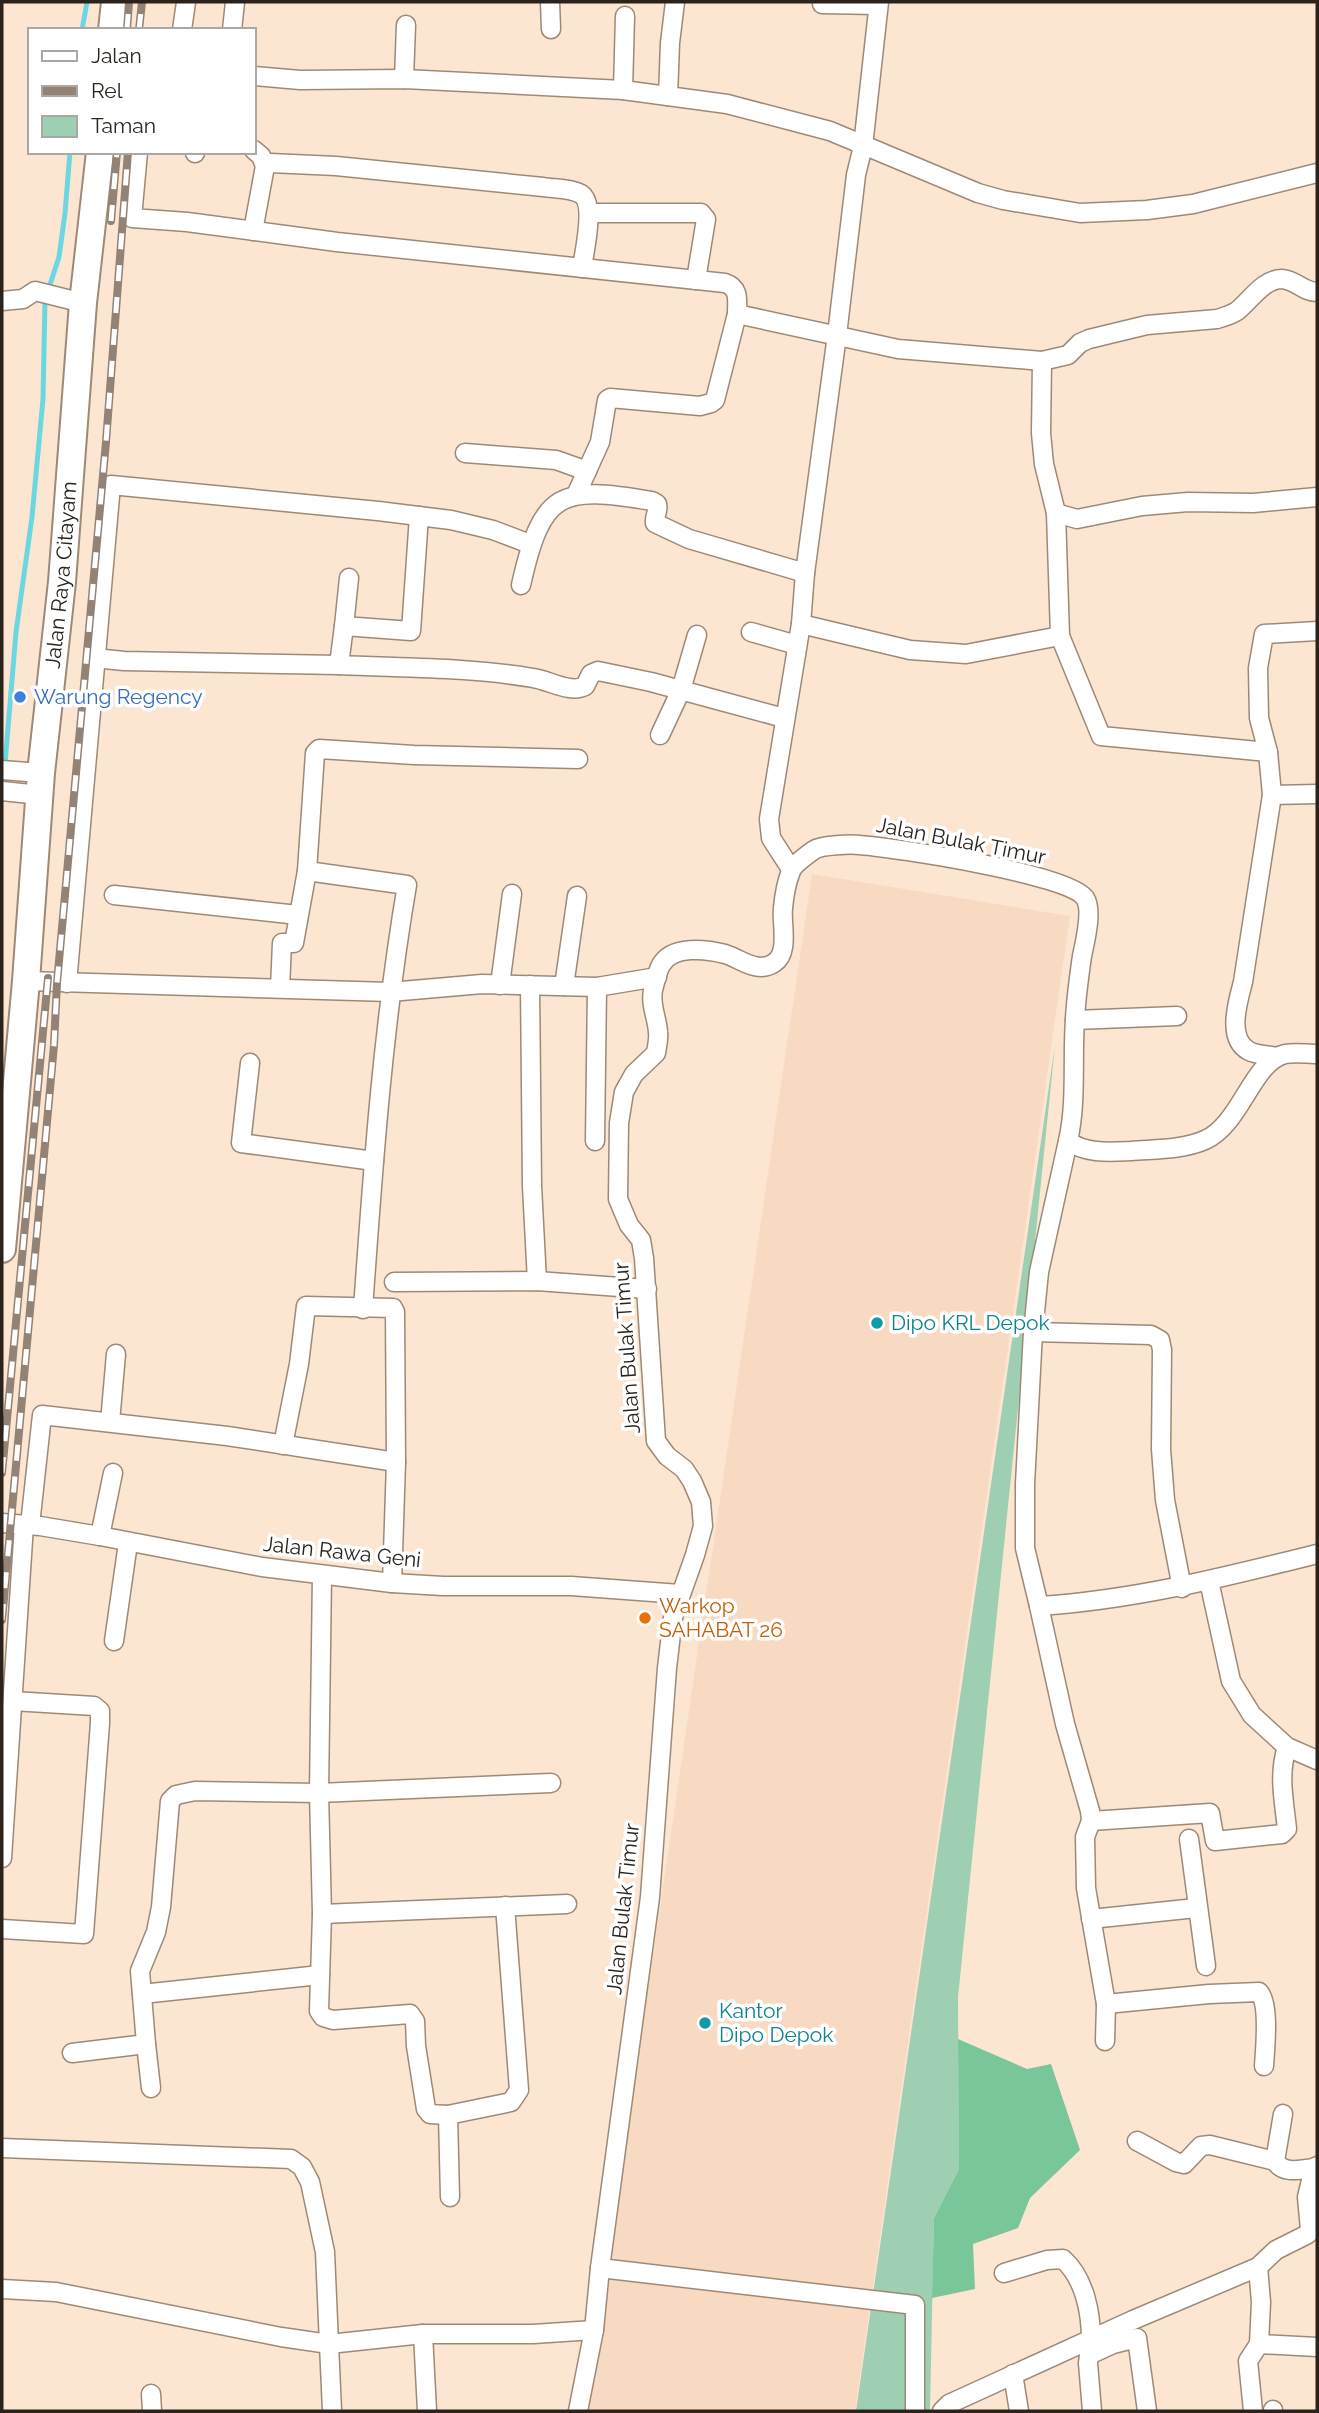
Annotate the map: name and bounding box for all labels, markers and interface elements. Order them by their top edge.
legend [28,28,256,154]
text: Jalan [91,43,142,68]
text: Rel [91,78,123,103]
text: Taman [91,113,156,138]
street label: Jalan Raya Citayam [40,480,82,669]
place label: Warung Regency [34,684,203,709]
marker: Warung Regency [12,689,28,705]
street label: Jalan Bulak Timur [874,812,1049,869]
street label: Jalan Bulak Timur [608,1261,645,1435]
place label: Dipo KRL Depok [891,1310,1050,1335]
marker: Dipo KRL Depok [869,1315,885,1331]
street label: Jalan Rawa Geni [262,1531,422,1572]
place label: Warkop SAHABAT 26 [659,1593,783,1642]
marker: Warkop SAHABAT 26 [637,1610,653,1626]
street label: Jalan Bulak Timur [601,1821,644,1996]
place label: Kantor Dipo Depok [719,1998,833,2047]
marker: Kantor Dipo Depok [697,2015,713,2031]

